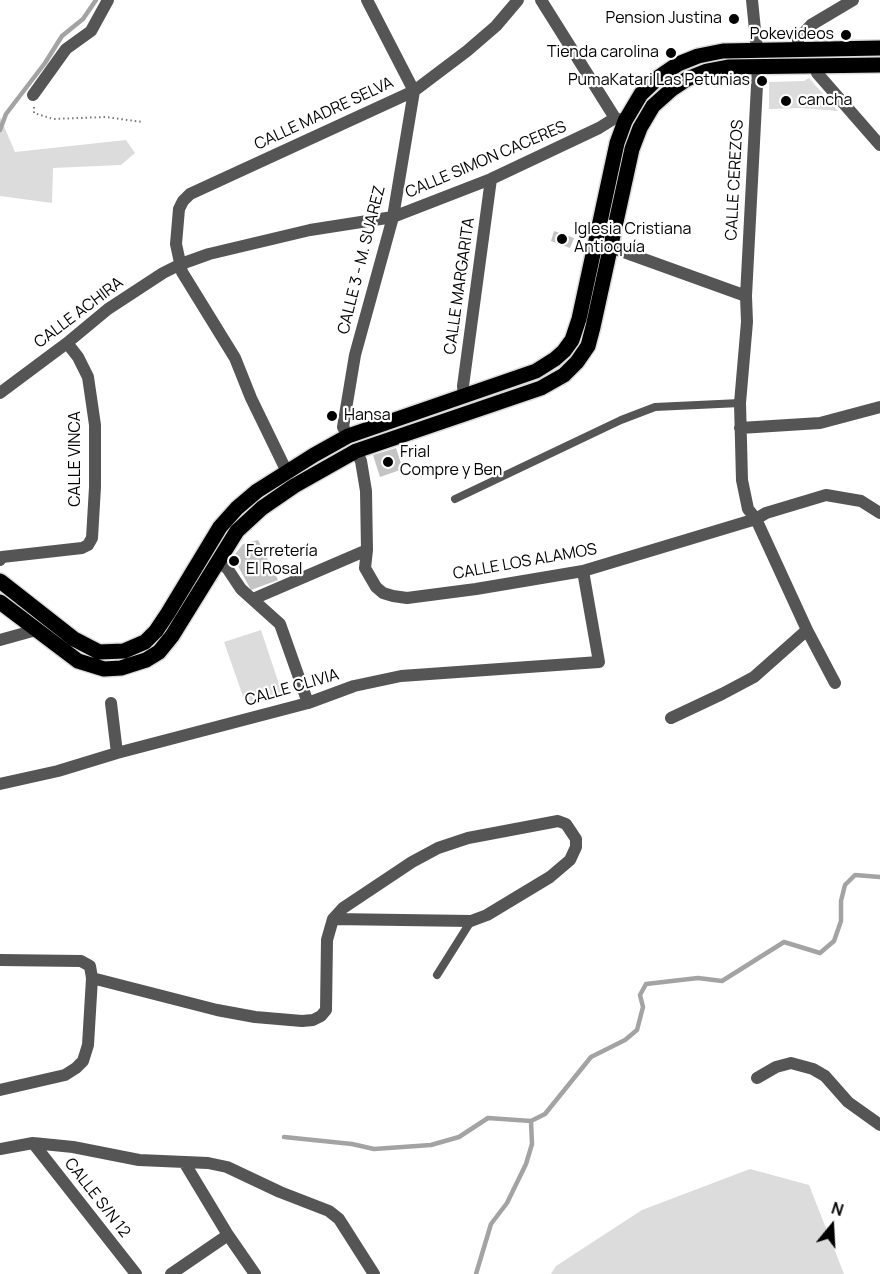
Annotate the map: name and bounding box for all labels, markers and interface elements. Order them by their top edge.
place label: Pension Justina [606,9,722,29]
marker: Pension Justina [727,12,741,26]
place label: Pokevideos [750,25,834,45]
marker: Pokevideos [839,28,853,42]
place label: Tienda carolina [547,43,659,63]
marker: Tienda carolina [664,46,678,60]
place label: PumaKatari Las Petunias [568,71,750,91]
street label: CALLE MADRE SELVA [251,73,397,155]
marker: PumaKatari Las Petunias [755,74,769,88]
place label: cancha [798,91,852,111]
marker: cancha [779,94,793,108]
street label: CALLE SIMON CACERES [403,117,569,203]
street label: CALLE CEREZOS [722,119,748,241]
street label: CALLE 3 - M. SUAREZ [334,184,390,336]
street label: CALLE MARGARITA [441,216,479,356]
place label: Iglesia Cristiana Antioquía [574,220,691,258]
marker: Iglesia Cristiana Antioquía [555,232,569,246]
street label: CALLE ACHIRA [31,273,127,353]
place label: Hansa [344,406,391,426]
marker: Hansa [325,409,339,423]
street label: CALLE VINCA [66,411,86,507]
place label: Frial Compre y Ben [400,443,502,481]
marker: Frial Compre y Ben [381,455,395,469]
street label: CALLE LOS ALAMOS [452,540,598,584]
place label: Ferretería El Rosal [246,542,318,580]
marker: Ferretería El Rosal [227,554,241,568]
street label: CALLE CLIVIA [243,665,341,711]
street label: CALLE S/N 12 [60,1154,134,1242]
north arrow [802,1196,862,1256]
text: N [829,1197,846,1221]

